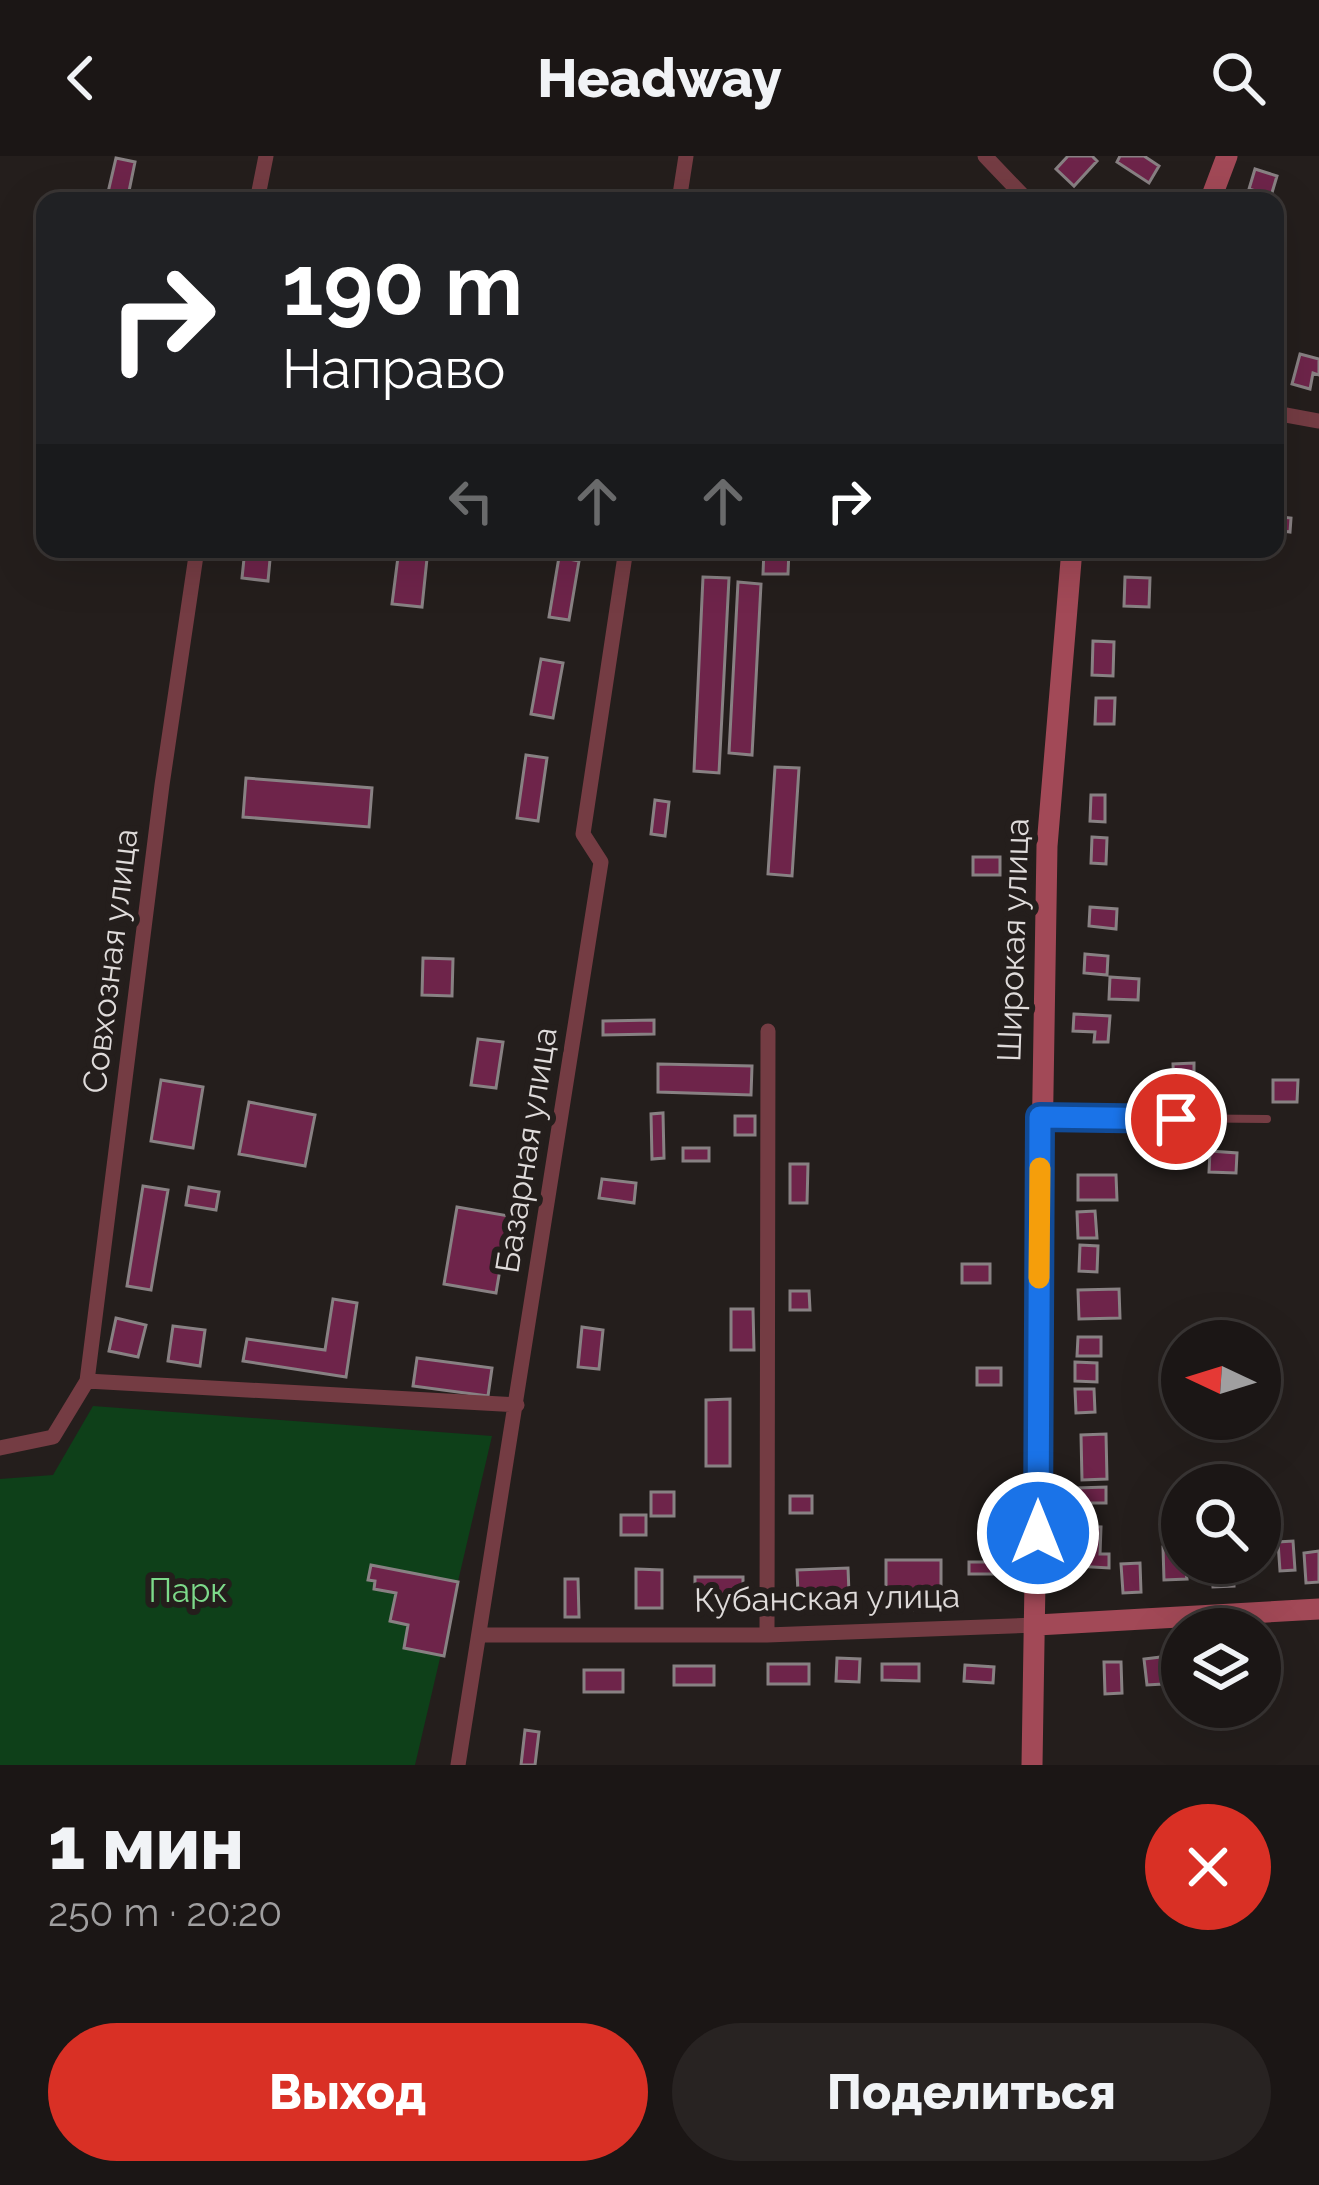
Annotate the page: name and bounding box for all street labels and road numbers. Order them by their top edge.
street label: Широкая улица [989,817,1037,1063]
street label: Совхозная улица [74,826,146,1096]
street label: Базарная улица [487,1024,565,1276]
street label: Кубанская улица [694,1576,960,1620]

